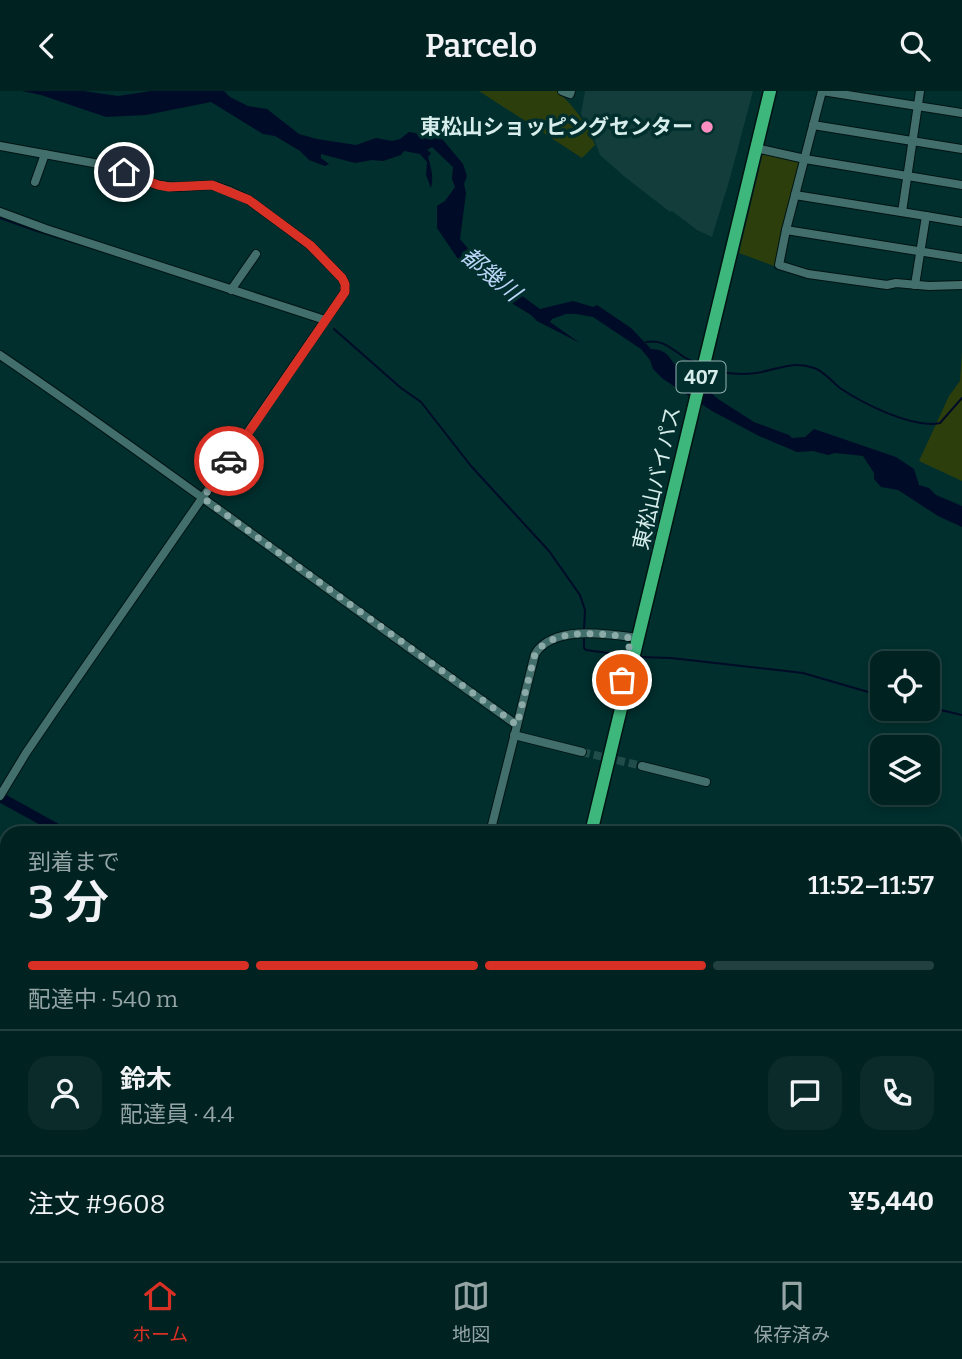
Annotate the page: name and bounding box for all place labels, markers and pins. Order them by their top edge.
place label: 東松山ショッピングセンター [420,114,693,140]
marker: 東松山ショッピングセンター [699,119,715,135]
pin [94,142,154,202]
pin [592,650,652,710]

